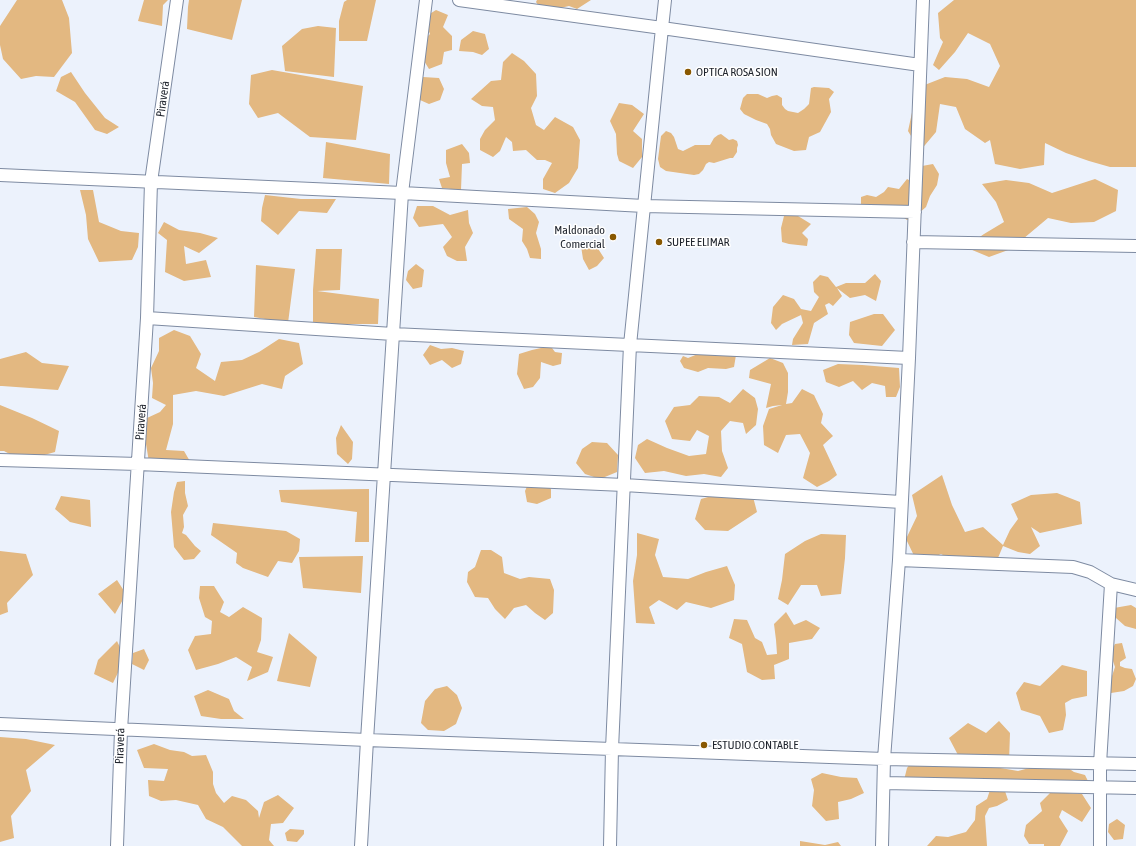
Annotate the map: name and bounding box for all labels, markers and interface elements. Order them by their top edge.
place label: OPTICA ROSA SION [696,65,778,79]
marker: OPTICA ROSA SION [683,67,693,77]
street label: Piraverá [153,80,173,118]
place label: Maldonado Comercial [554,223,605,251]
marker: Maldonado Comercial [608,232,618,242]
place label: SUPEE ELIMAR [667,235,730,249]
marker: SUPEE ELIMAR [654,237,664,247]
street label: Piraverá [133,403,149,441]
street label: Piraverá [112,728,128,764]
place label: ESTUDIO CONTABLE [712,738,798,752]
marker: ESTUDIO CONTABLE [699,740,709,750]

